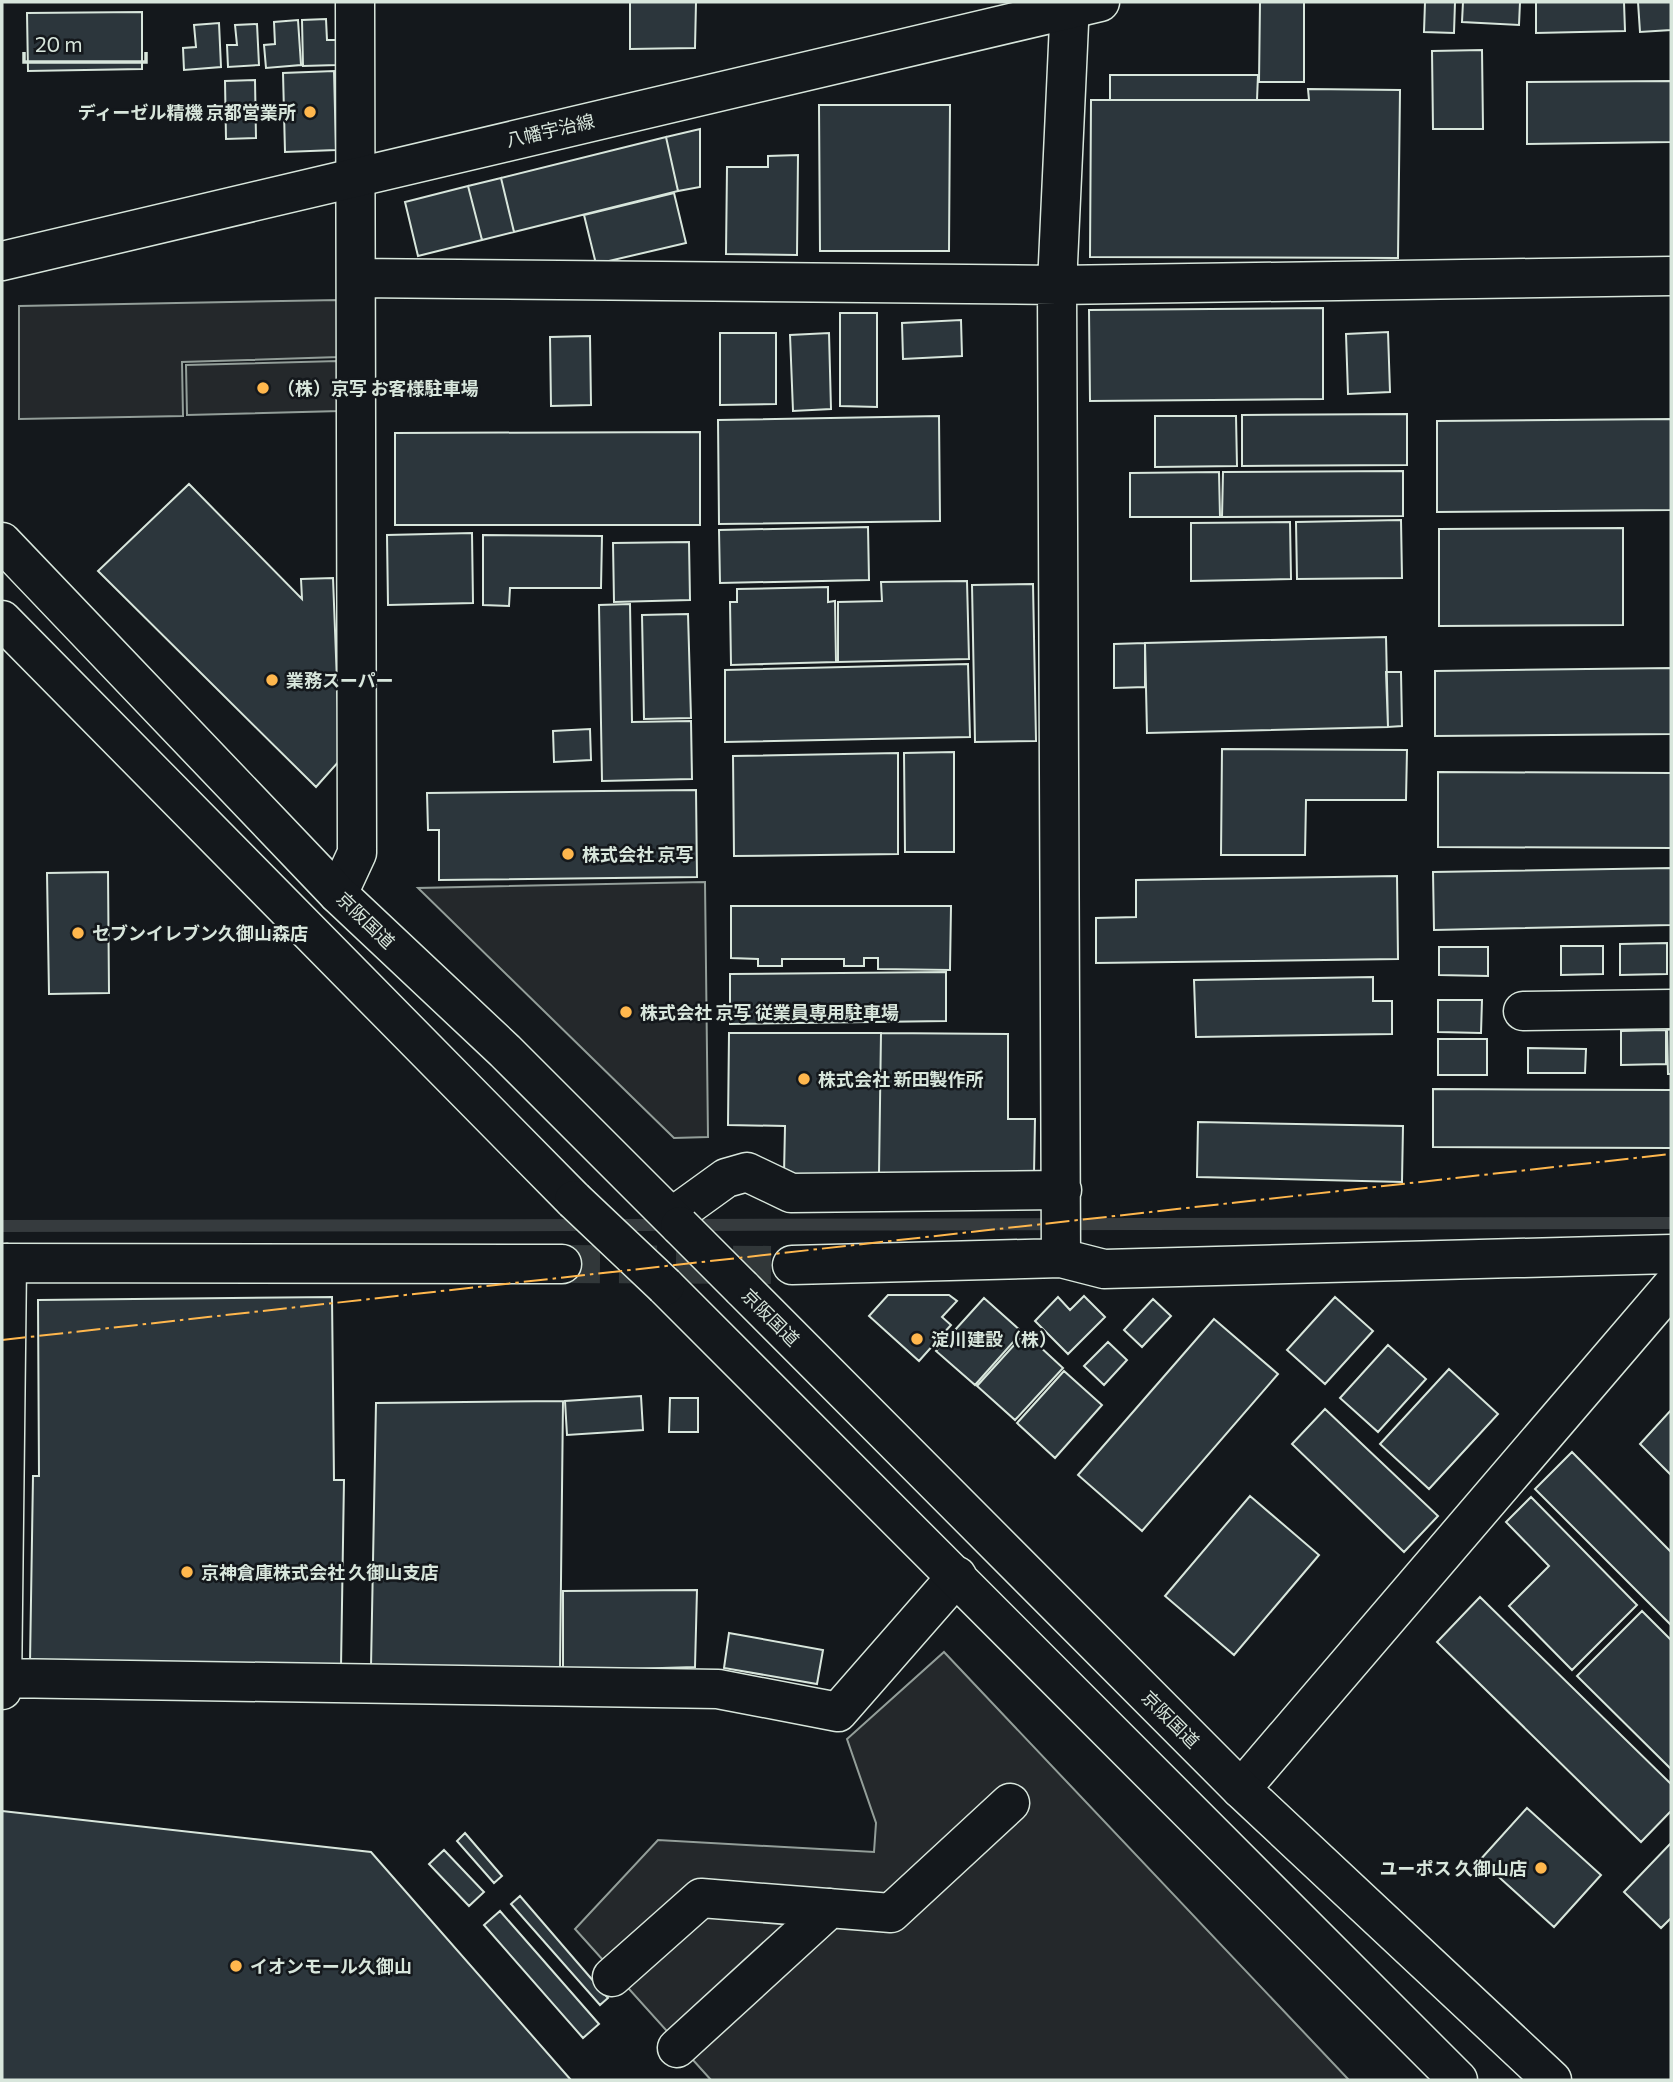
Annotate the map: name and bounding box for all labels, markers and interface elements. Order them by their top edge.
scale bar [24,21,147,65]
text: 20 m [35,31,83,56]
place label: ディーゼル精機 京都営業所 [78,101,296,123]
marker: ディーゼル精機 京都営業所 [302,104,318,120]
street label: 八幡宇治線 [504,109,596,151]
place label: （株）京写 お客様駐車場 [277,377,478,399]
marker: （株）京写 お客様駐車場 [255,380,271,396]
place label: 業務スーパー [286,669,394,691]
marker: 業務スーパー [264,672,280,688]
place label: 株式会社 京写 [582,843,693,865]
marker: 株式会社 京写 [560,846,576,862]
street label: 京阪国道 [332,887,400,953]
place label: セブンイレブン久御山森店 [92,922,308,944]
marker: セブンイレブン久御山森店 [70,925,86,941]
place label: 株式会社 京写 従業員専用駐車場 [640,1001,899,1023]
marker: 株式会社 京写 従業員専用駐車場 [618,1004,634,1020]
place label: 株式会社 新田製作所 [818,1068,983,1090]
marker: 株式会社 新田製作所 [796,1071,812,1087]
street label: 京阪国道 [738,1284,804,1350]
place label: 淀川建設（株） [931,1328,1057,1350]
marker: 淀川建設（株） [909,1331,925,1347]
place label: 京神倉庫株式会社 久御山支店 [201,1561,438,1583]
marker: 京神倉庫株式会社 久御山支店 [179,1564,195,1580]
street label: 京阪国道 [1138,1686,1204,1752]
place label: ユーポス 久御山店 [1380,1857,1527,1879]
marker: ユーポス 久御山店 [1533,1860,1549,1876]
place label: イオンモール久御山 [250,1955,412,1977]
marker: イオンモール久御山 [228,1958,244,1974]

